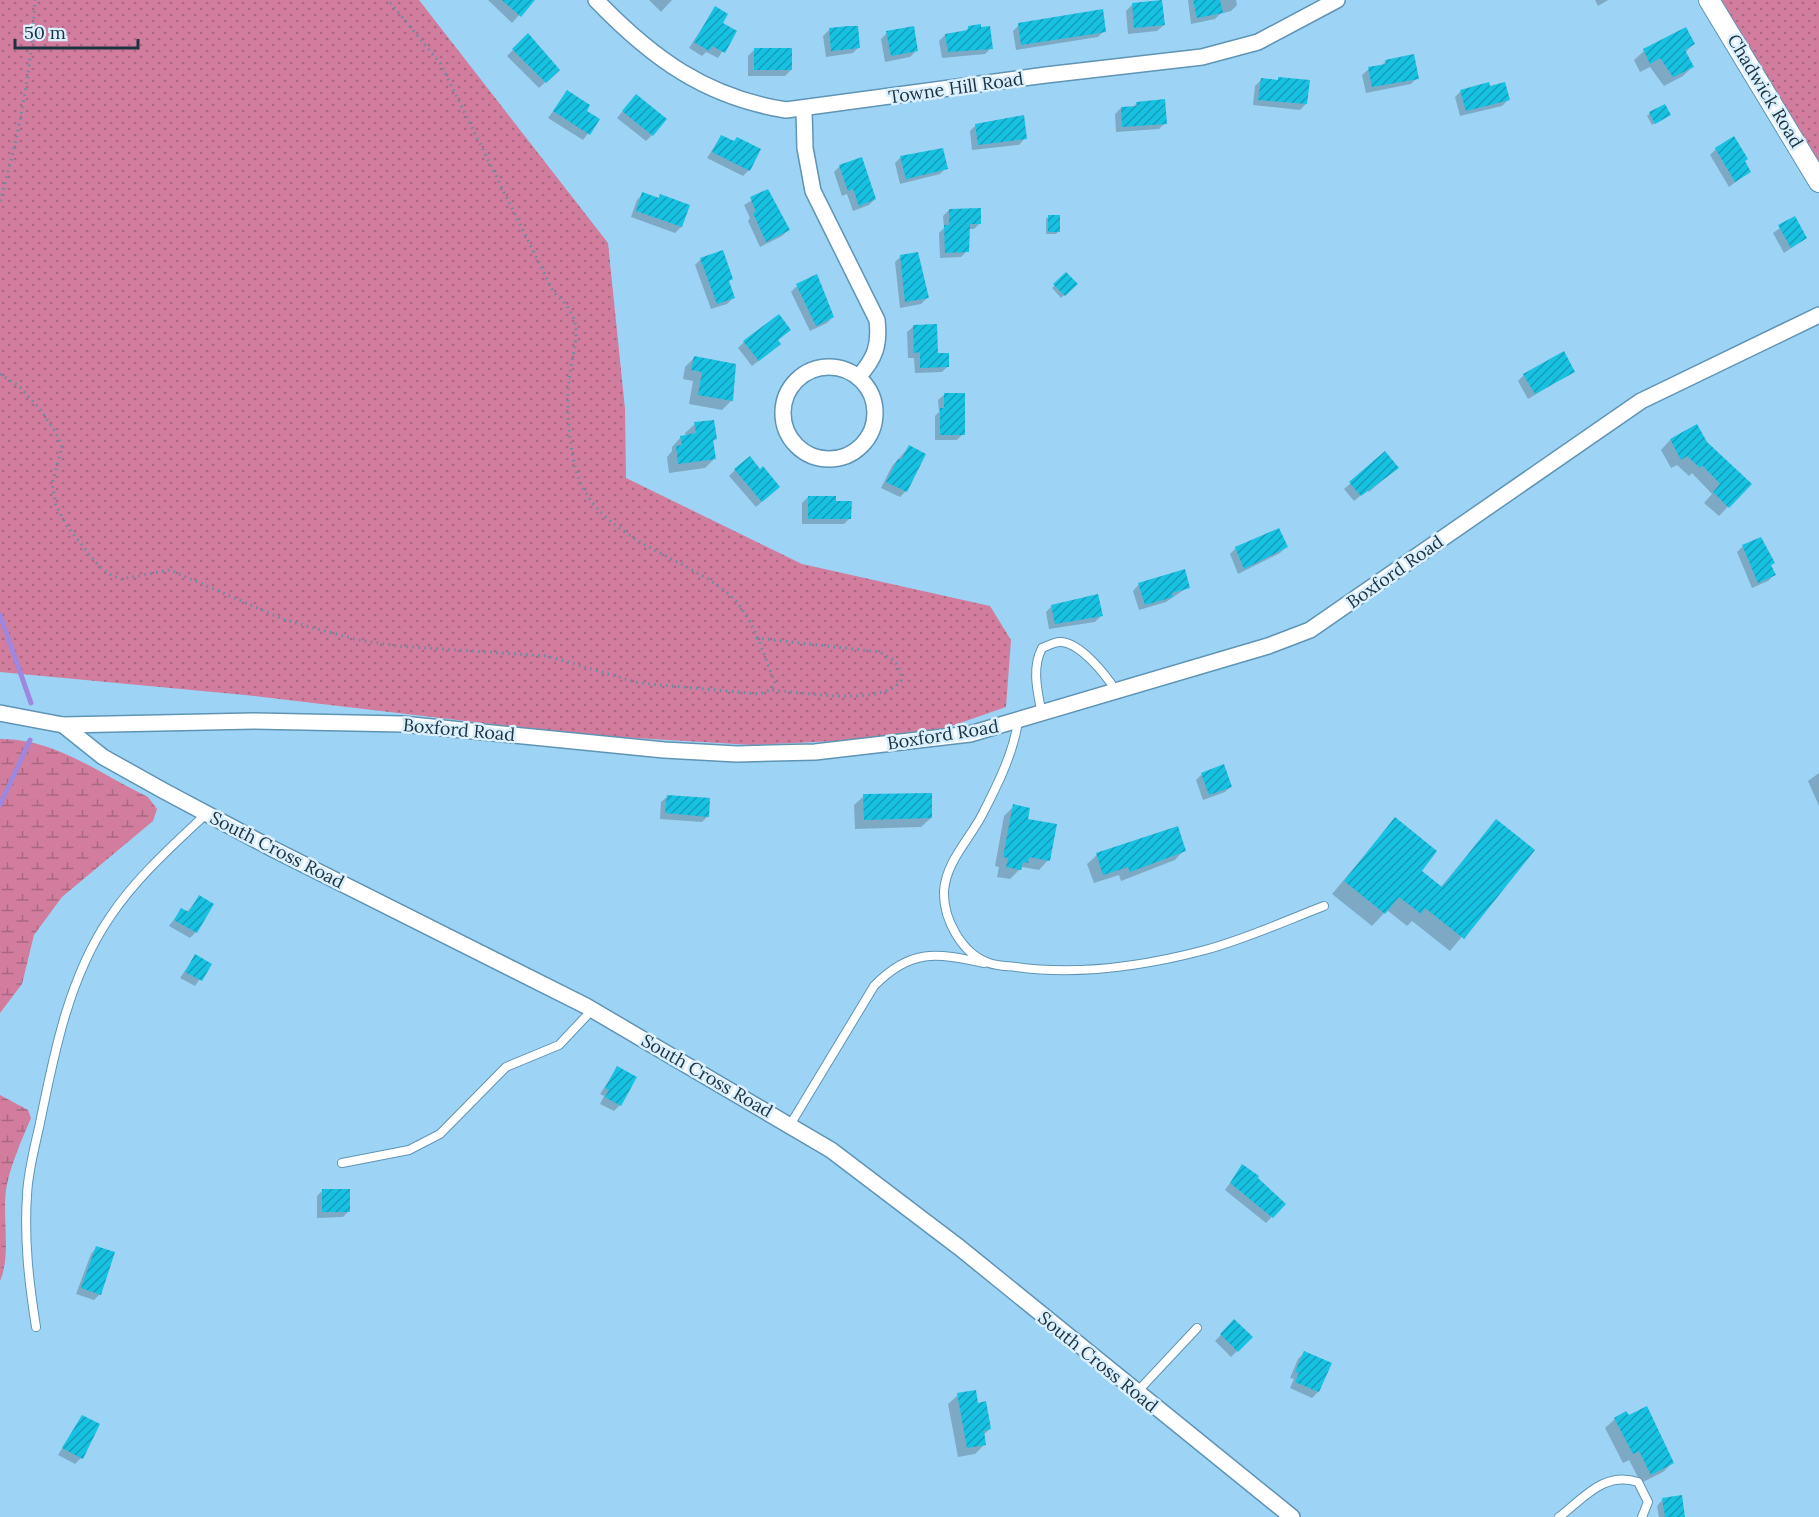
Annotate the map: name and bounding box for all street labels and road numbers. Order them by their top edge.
street label: Chadwick Road [1722,30,1809,152]
street label: Towne Hill Road [887,67,1025,108]
street label: Boxford Road [1342,530,1448,613]
street label: Boxford Road [402,713,516,746]
street label: Boxford Road [885,714,1001,755]
street label: South Cross Road [206,806,349,893]
street label: South Cross Road [637,1029,777,1123]
street label: South Cross Road [1034,1306,1163,1417]

